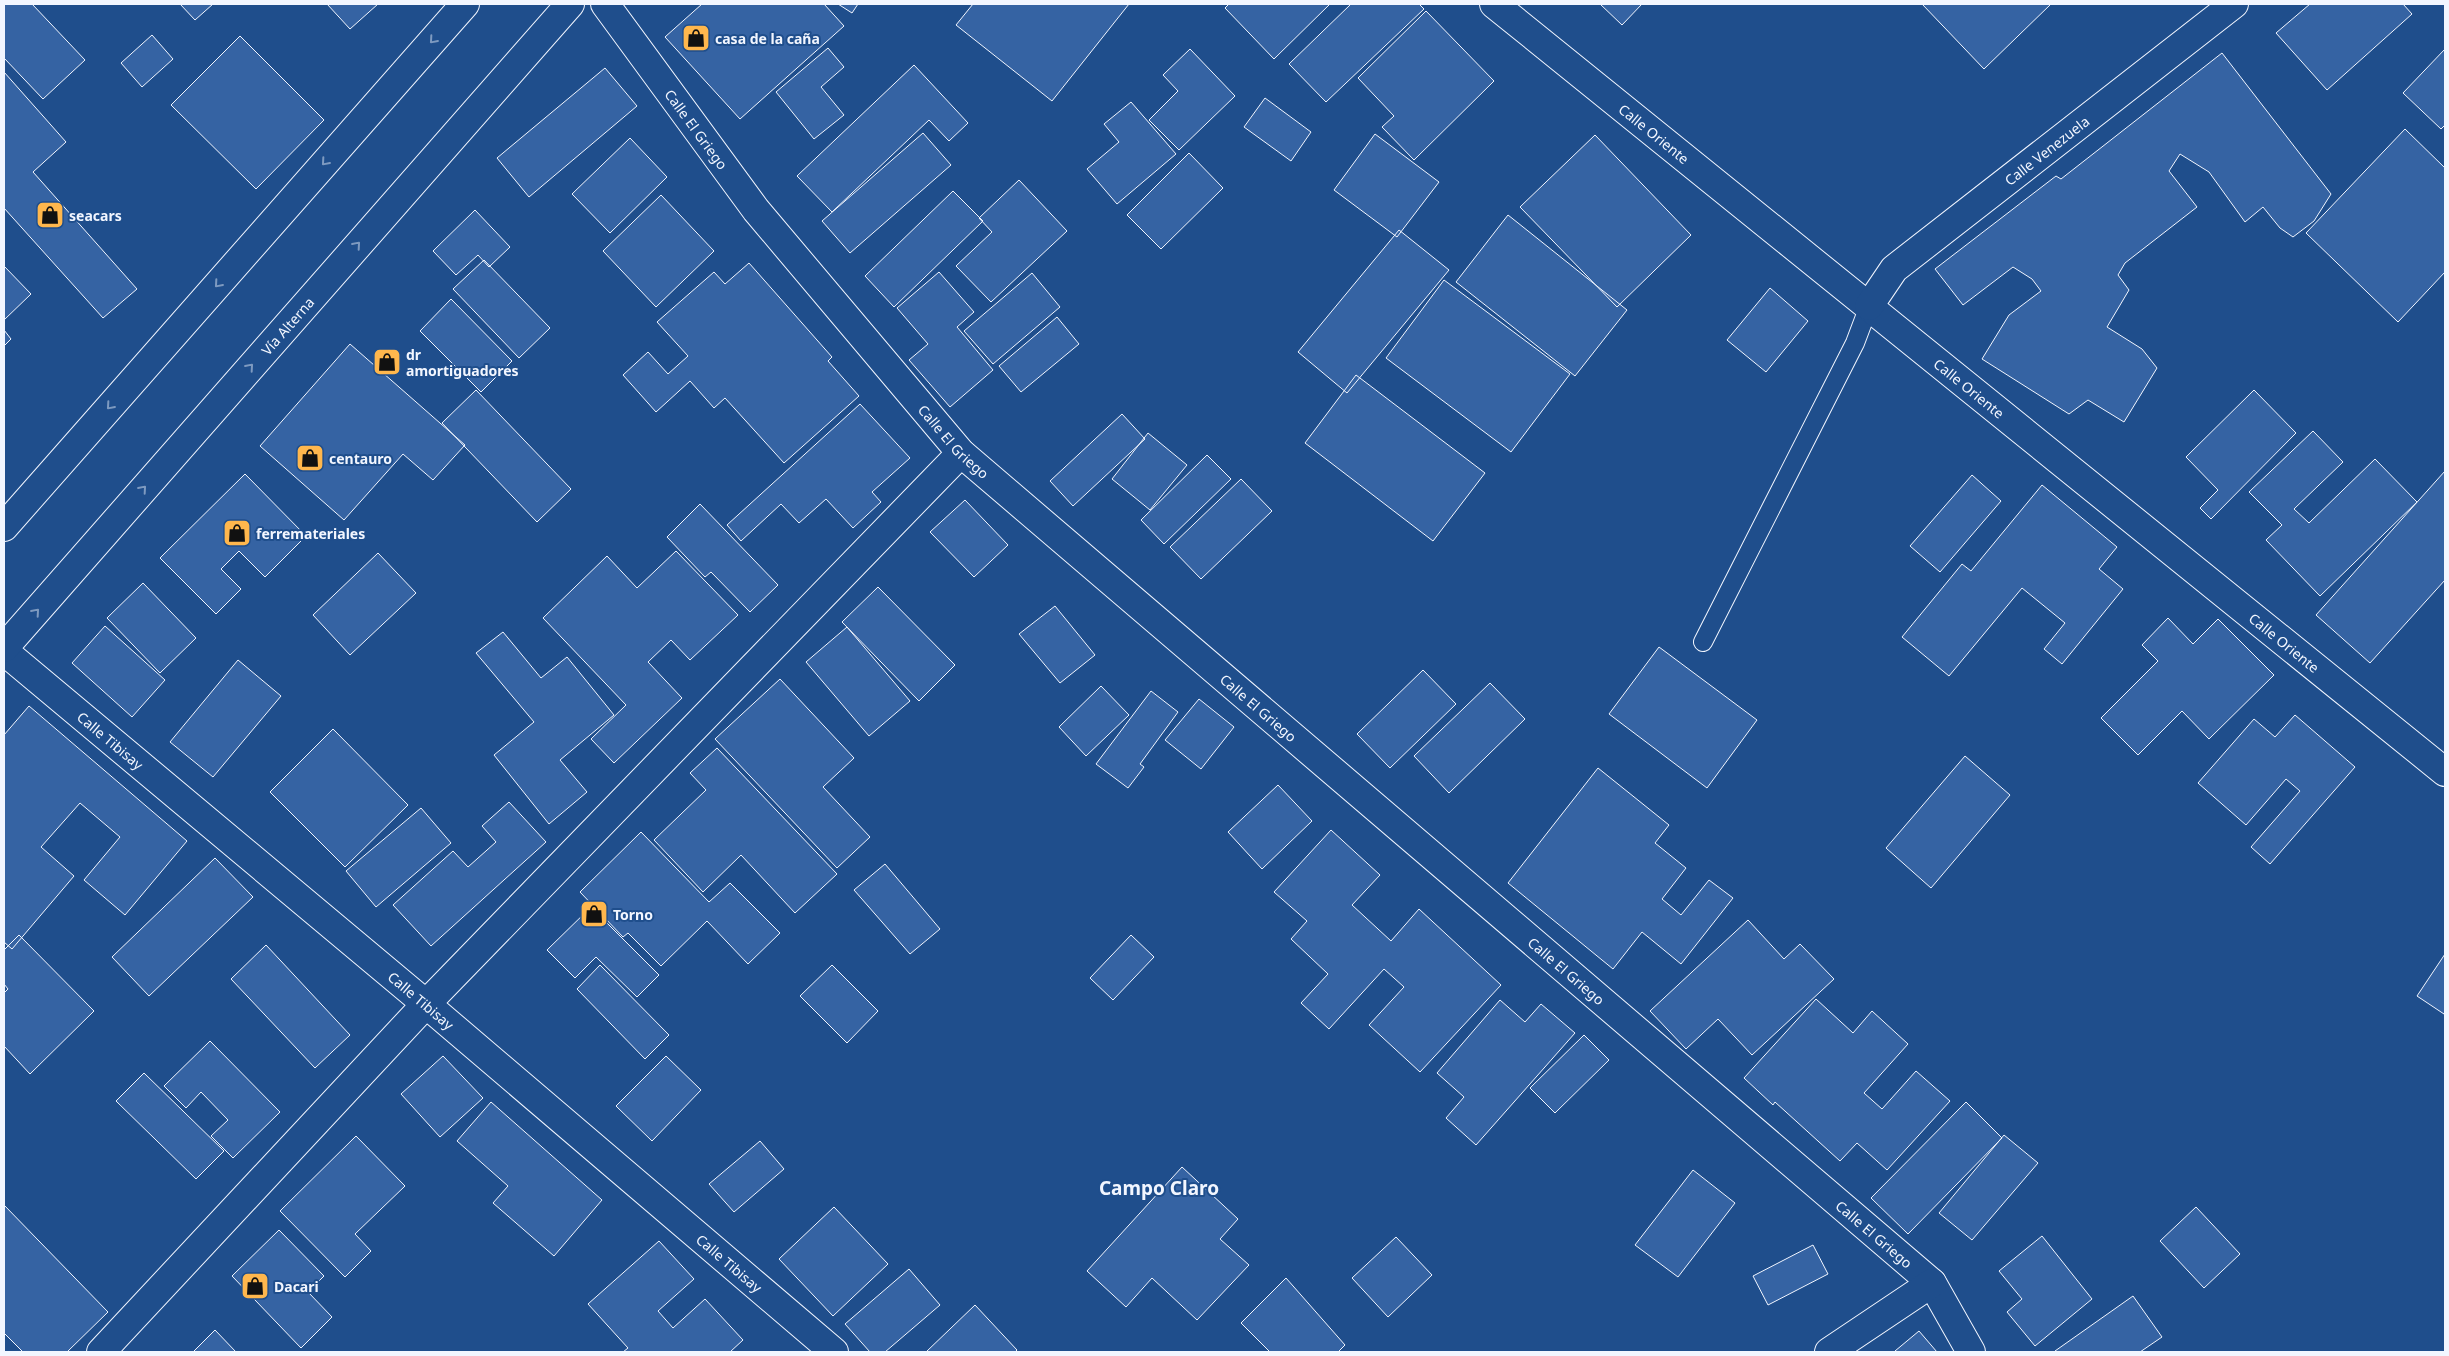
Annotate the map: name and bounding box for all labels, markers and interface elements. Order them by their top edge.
shop icon: casa de la caña [681,23,711,53]
place label: casa de la caña [715,29,820,48]
one-way arrow [430,35,439,44]
street label: Calle El Griego [661,85,732,173]
street label: Calle Oriente [1615,99,1694,168]
street label: Calle Venezuela [2000,111,2093,189]
one-way arrow [322,157,331,166]
shop icon: seacars [35,200,65,230]
place label: seacars [69,206,122,225]
one-way arrow [352,242,361,251]
one-way arrow [215,279,224,288]
street label: Vía Alterna [257,293,318,359]
place label: dr amortiguadores [406,345,519,380]
shop icon: dr amortiguadores [372,347,402,377]
street label: Calle Oriente [1930,354,2009,422]
one-way arrow [245,364,254,373]
street label: Calle El Griego [914,400,993,482]
one-way arrow [107,401,116,410]
shop icon: centauro [295,443,325,473]
place label: centauro [329,449,392,468]
one-way arrow [137,486,146,495]
shop icon: ferremateriales [222,518,252,548]
place label: ferremateriales [256,524,365,543]
one-way arrow [30,608,39,617]
street label: Calle Oriente [2245,608,2324,677]
street label: Calle El Griego [1216,669,1301,746]
street label: Calle Tibisay [73,707,148,774]
shop icon: Torno [579,899,609,929]
place label: Torno [613,905,653,924]
street label: Calle El Griego [1524,932,1609,1009]
street label: Calle Tibisay [384,967,459,1034]
district label: Campo Claro [1099,1175,1219,1201]
street label: Calle El Griego [1832,1196,1917,1272]
street label: Calle Tibisay [692,1229,767,1297]
shop icon: Dacari [240,1271,270,1301]
place label: Dacari [274,1277,319,1296]

